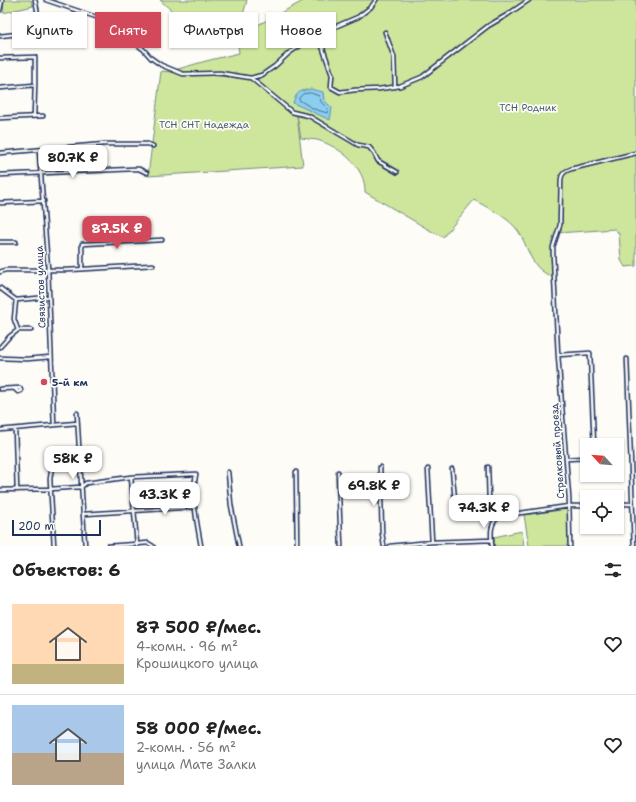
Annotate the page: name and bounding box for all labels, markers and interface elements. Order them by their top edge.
chip: Купить [12,12,87,48]
chip: Снять [95,12,161,48]
chip: Фильтры [169,12,258,48]
chip: Новое [266,12,336,48]
park label: ТСН Родник [499,101,557,114]
park label: ТСН СНТ Надежда [159,118,250,131]
pin: 80.7K ₽ [36,145,110,179]
text: 80.7K ₽ [47,149,99,166]
pin: 87.5K ₽ [80,216,154,250]
text: 87.5K ₽ [91,220,143,237]
street label: Связистов улица [33,245,48,328]
place label: 5-й км [52,376,88,389]
marker: 5-й км [39,377,49,387]
street label: Стрелковый проезд [548,402,567,499]
north arrow [580,438,624,482]
map controls [580,438,624,534]
pin: 58K ₽ [45,446,101,480]
text: 58K ₽ [53,450,93,467]
pin: 69.8K ₽ [337,473,411,507]
text: 69.8K ₽ [348,477,400,494]
pin: 43.3K ₽ [128,482,202,516]
text: 43.3K ₽ [139,486,191,503]
button: locate [580,490,624,534]
pin: 74.3K ₽ [447,495,521,529]
text: 74.3K ₽ [458,499,510,516]
scale bar [12,518,101,537]
text: 200 m [18,519,54,534]
text: Объектов: 6 [12,559,121,581]
icon: filters [602,559,624,581]
text: 87 500 ₽/мес. [136,616,261,638]
icon: home [44,620,92,668]
icon: heart [602,633,624,655]
text: 4-комн. · 96 m² [136,638,238,655]
text: Крошицкого улица [136,655,258,672]
text: 58 000 ₽/мес. [136,717,262,739]
icon: home [44,721,92,769]
icon: heart [602,734,624,756]
text: 2-комн. · 56 m² [136,739,236,756]
text: улица Мате Залки [136,756,256,773]

